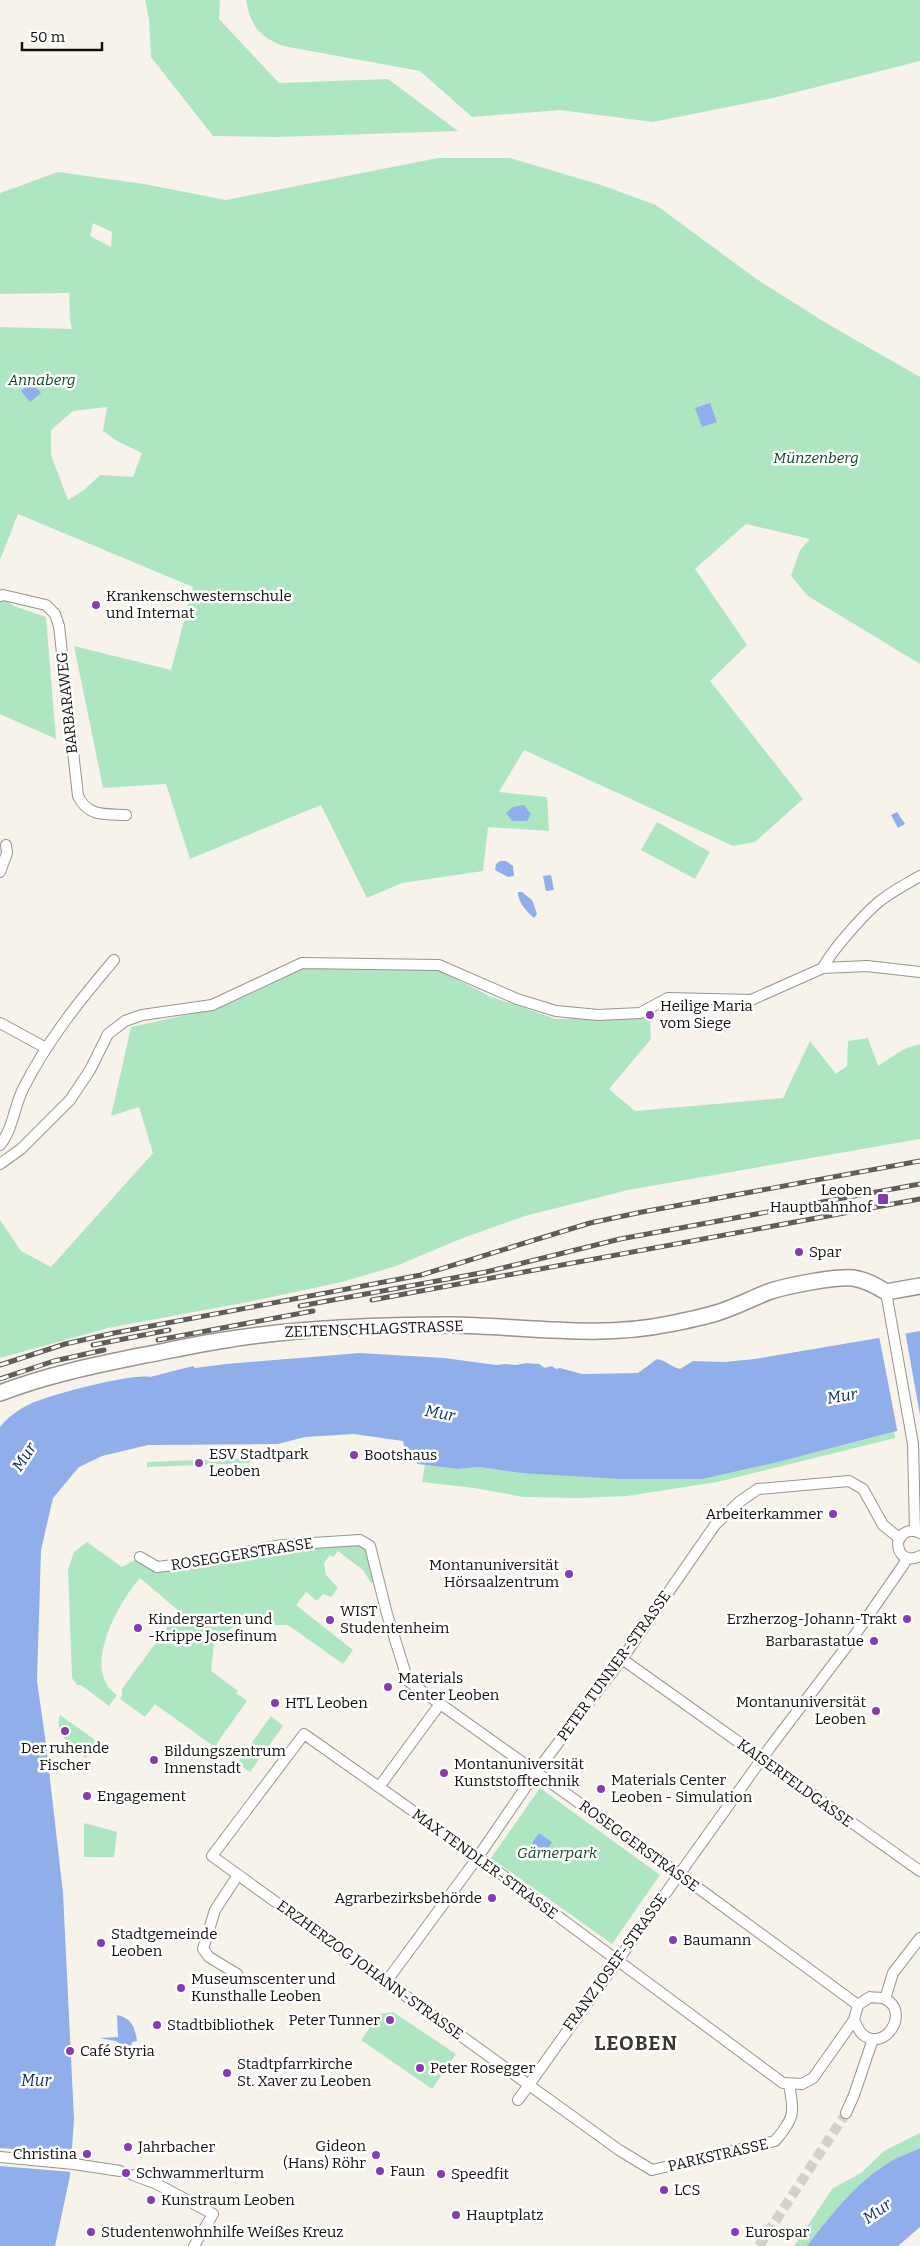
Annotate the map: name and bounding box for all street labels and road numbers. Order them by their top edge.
street label: BARBARAWEG [53,651,81,755]
street label: ZELTENSCHLAGSTRASSE [284,1317,464,1341]
street label: ROSEGGERSTRASSE [170,1534,314,1574]
street label: PETER TUNNER-STRASSE [553,1587,675,1745]
street label: KAISERFELDGASSE [734,1735,856,1831]
street label: ROSEGGERSTRASSE [576,1796,702,1896]
street label: MAX TENDLER-STRASSE [409,1805,561,1923]
street label: FRANZ JOSEF-STRASSE [559,1890,671,2034]
street label: ERZHERZOG JOHANN-STRASSE [274,1896,466,2044]
street label: PARKSTRASSE [666,2135,770,2175]

